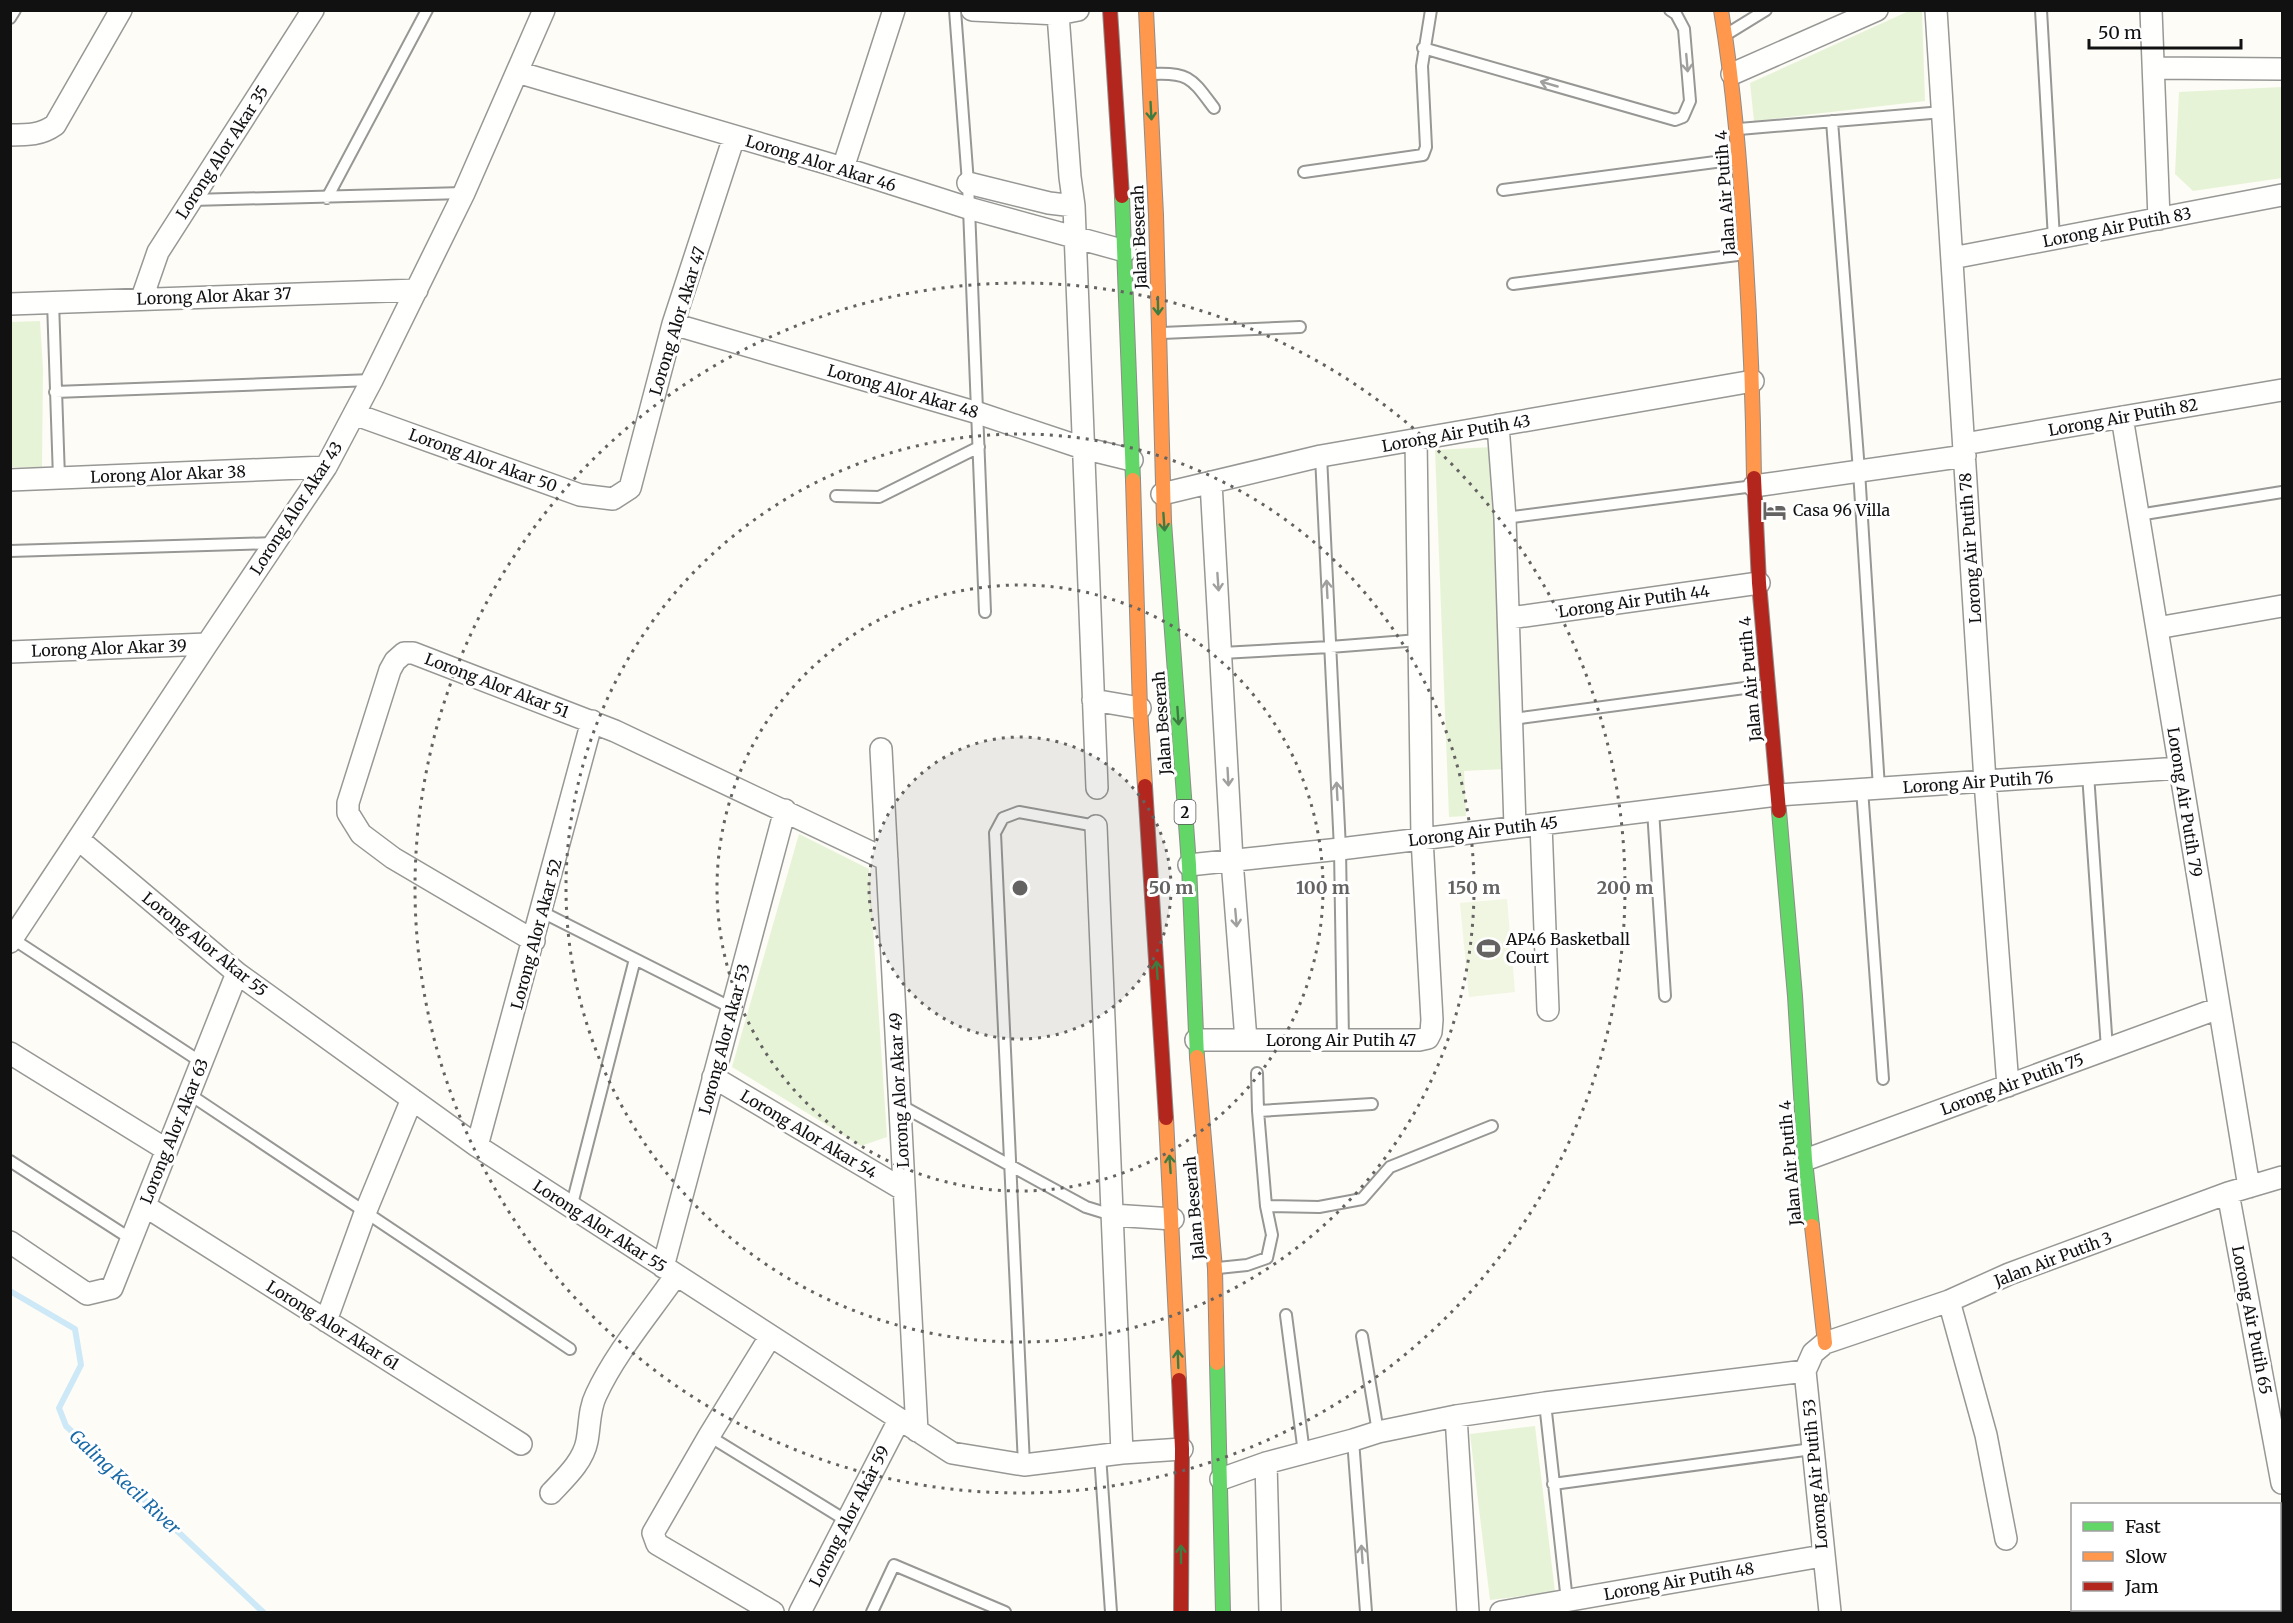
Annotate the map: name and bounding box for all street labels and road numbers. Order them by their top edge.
street label: Lorong Alor Akar 35 [171,82,273,222]
street label: Jalan Air Putih 4 [1711,130,1739,257]
street label: Lorong Alor Akar 46 [743,131,899,196]
street label: Jalan Beserah [1127,184,1151,290]
street label: Lorong Air Putih 83 [2041,203,2193,251]
street label: Lorong Alor Akar 47 [645,244,709,398]
street label: Lorong Alor Akar 37 [136,283,292,309]
street label: Lorong Alor Akar 48 [825,360,981,422]
street label: Lorong Air Putih 82 [2047,394,2199,440]
street label: Lorong Air Putih 43 [1380,410,1532,456]
street label: Lorong Alor Akar 50 [406,424,560,496]
street label: Lorong Alor Akar 43 [245,438,347,578]
street label: Lorong Alor Akar 38 [90,461,246,487]
street label: Lorong Air Putih 78 [1955,472,1985,624]
street label: Lorong Air Putih 44 [1557,580,1711,622]
street label: Jalan Air Putih 4 [1735,615,1766,743]
street label: Lorong Alor Akar 39 [31,635,187,661]
street label: Lorong Alor Akar 51 [422,648,572,722]
street label: Jalan Beserah [1148,670,1176,777]
street label: Lorong Air Putih 79 [2163,726,2207,878]
street label: Lorong Air Putih 76 [1902,767,2054,797]
road number: 2 [1174,800,1196,824]
street label: Lorong Air Putih 45 [1407,812,1559,850]
street label: Lorong Alor Akar 52 [506,856,566,1012]
street label: Lorong Alor Akar 55 [139,887,271,1001]
street label: Lorong Alor Akar 53 [694,962,754,1116]
street label: Lorong Alor Akar 49 [885,1012,913,1168]
street label: Lorong Air Putih 47 [1266,1030,1416,1050]
street label: Lorong Air Putih 75 [1938,1049,2086,1119]
street label: Lorong Alor Akar 63 [136,1055,212,1207]
street label: Lorong Alor Akar 54 [737,1085,881,1183]
street label: Jalan Air Putih 4 [1775,1099,1806,1227]
street label: Jalan Beserah [1179,1155,1209,1262]
street label: Lorong Alor Akar 55 [530,1175,670,1277]
street label: Jalan Air Putih 3 [1990,1227,2115,1291]
street label: Lorong Air Putih 65 [2228,1244,2276,1396]
street label: Lorong Alor Akar 61 [263,1276,403,1374]
street label: Lorong Air Putih 53 [1798,1398,1832,1550]
street label: Lorong Alor Akar 59 [805,1442,893,1590]
street label: Lorong Air Putih 48 [1602,1558,1756,1604]

